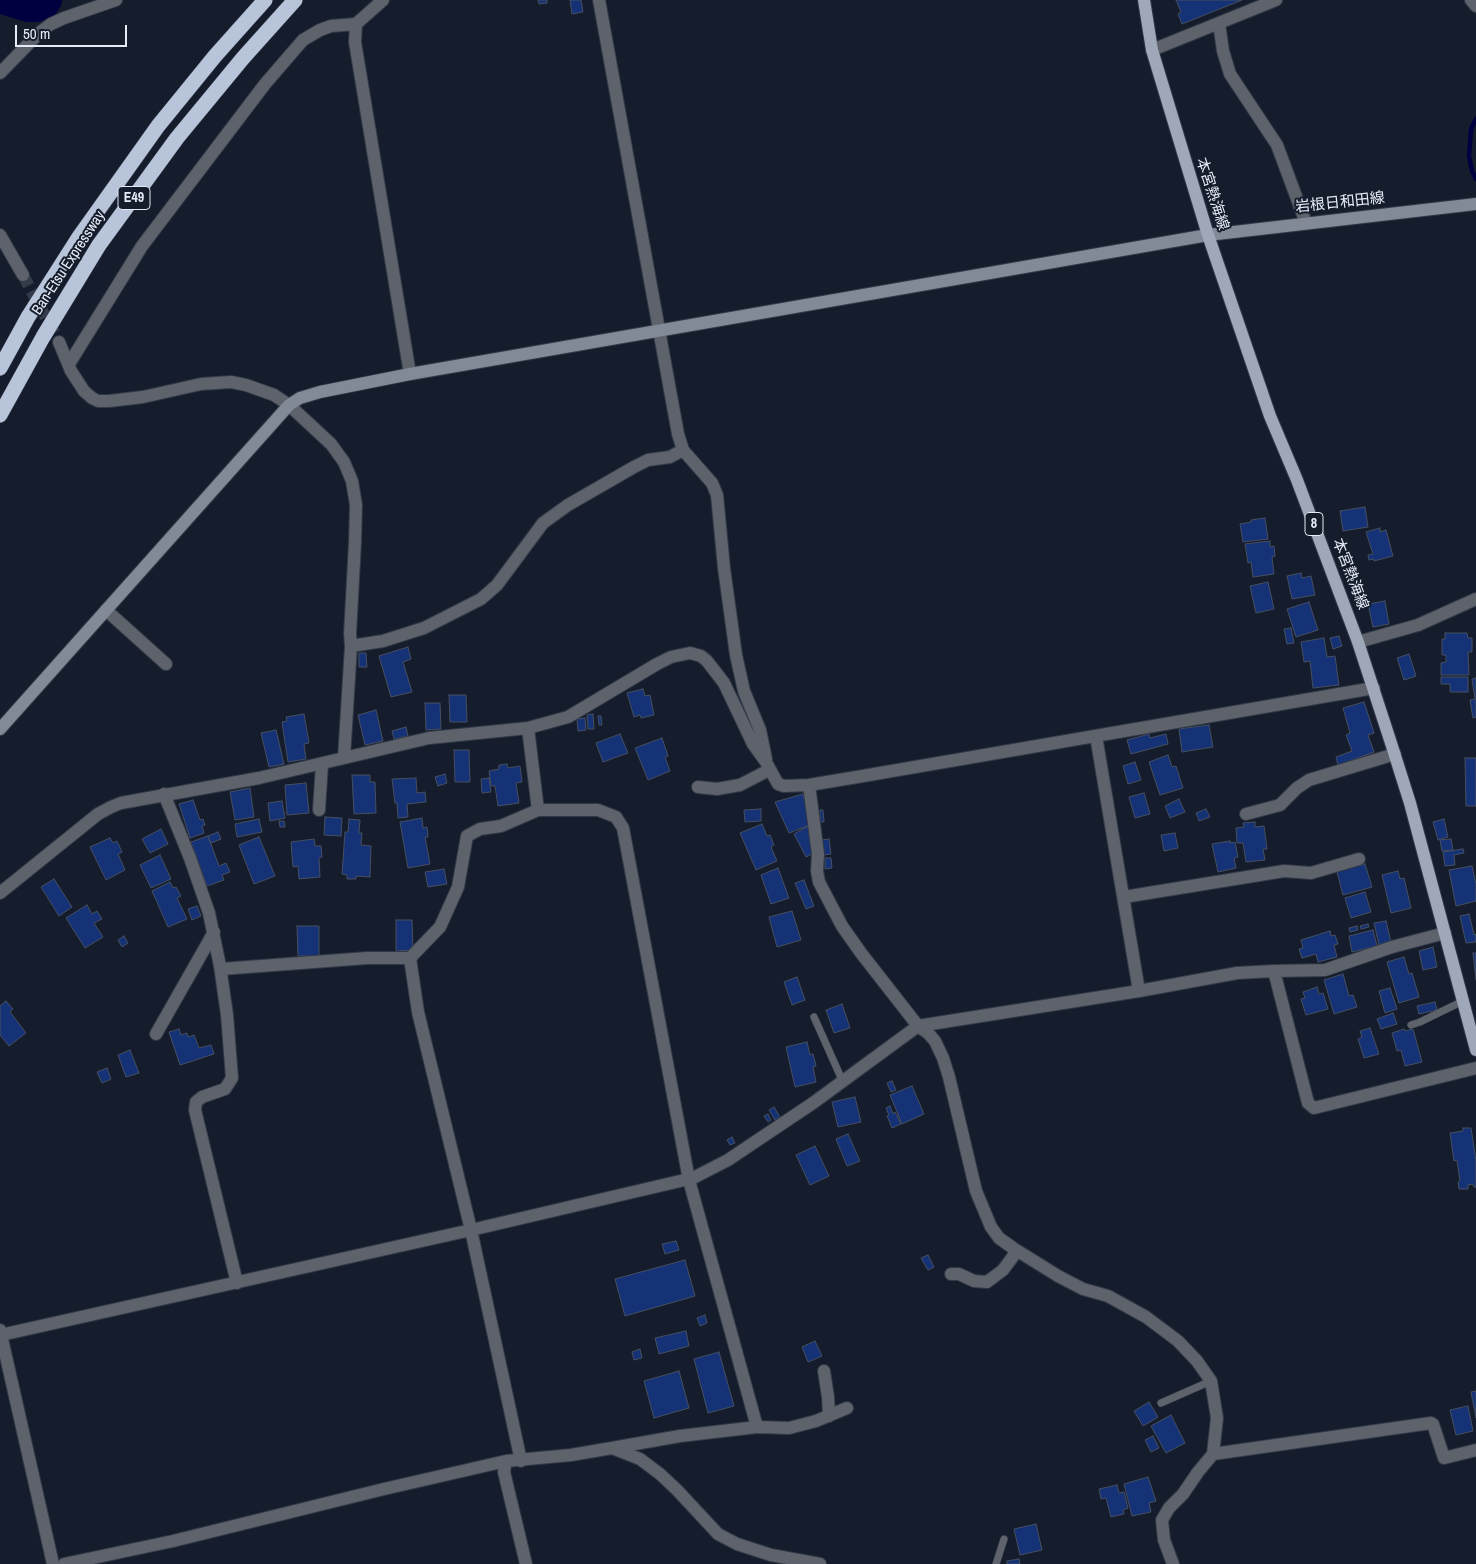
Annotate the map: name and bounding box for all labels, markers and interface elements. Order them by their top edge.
scale bar [18,15,130,47]
text: 50 m [23,23,50,44]
street label: 本宮熱海線 [1192,156,1232,232]
road number: E49 [118,187,150,210]
street label: 岩根日和田線 [1294,189,1386,217]
street label: Ban-Etsu Expressway [29,208,109,318]
road number: 8 [1305,512,1323,536]
street label: 本宮熱海線 [1328,536,1372,612]

